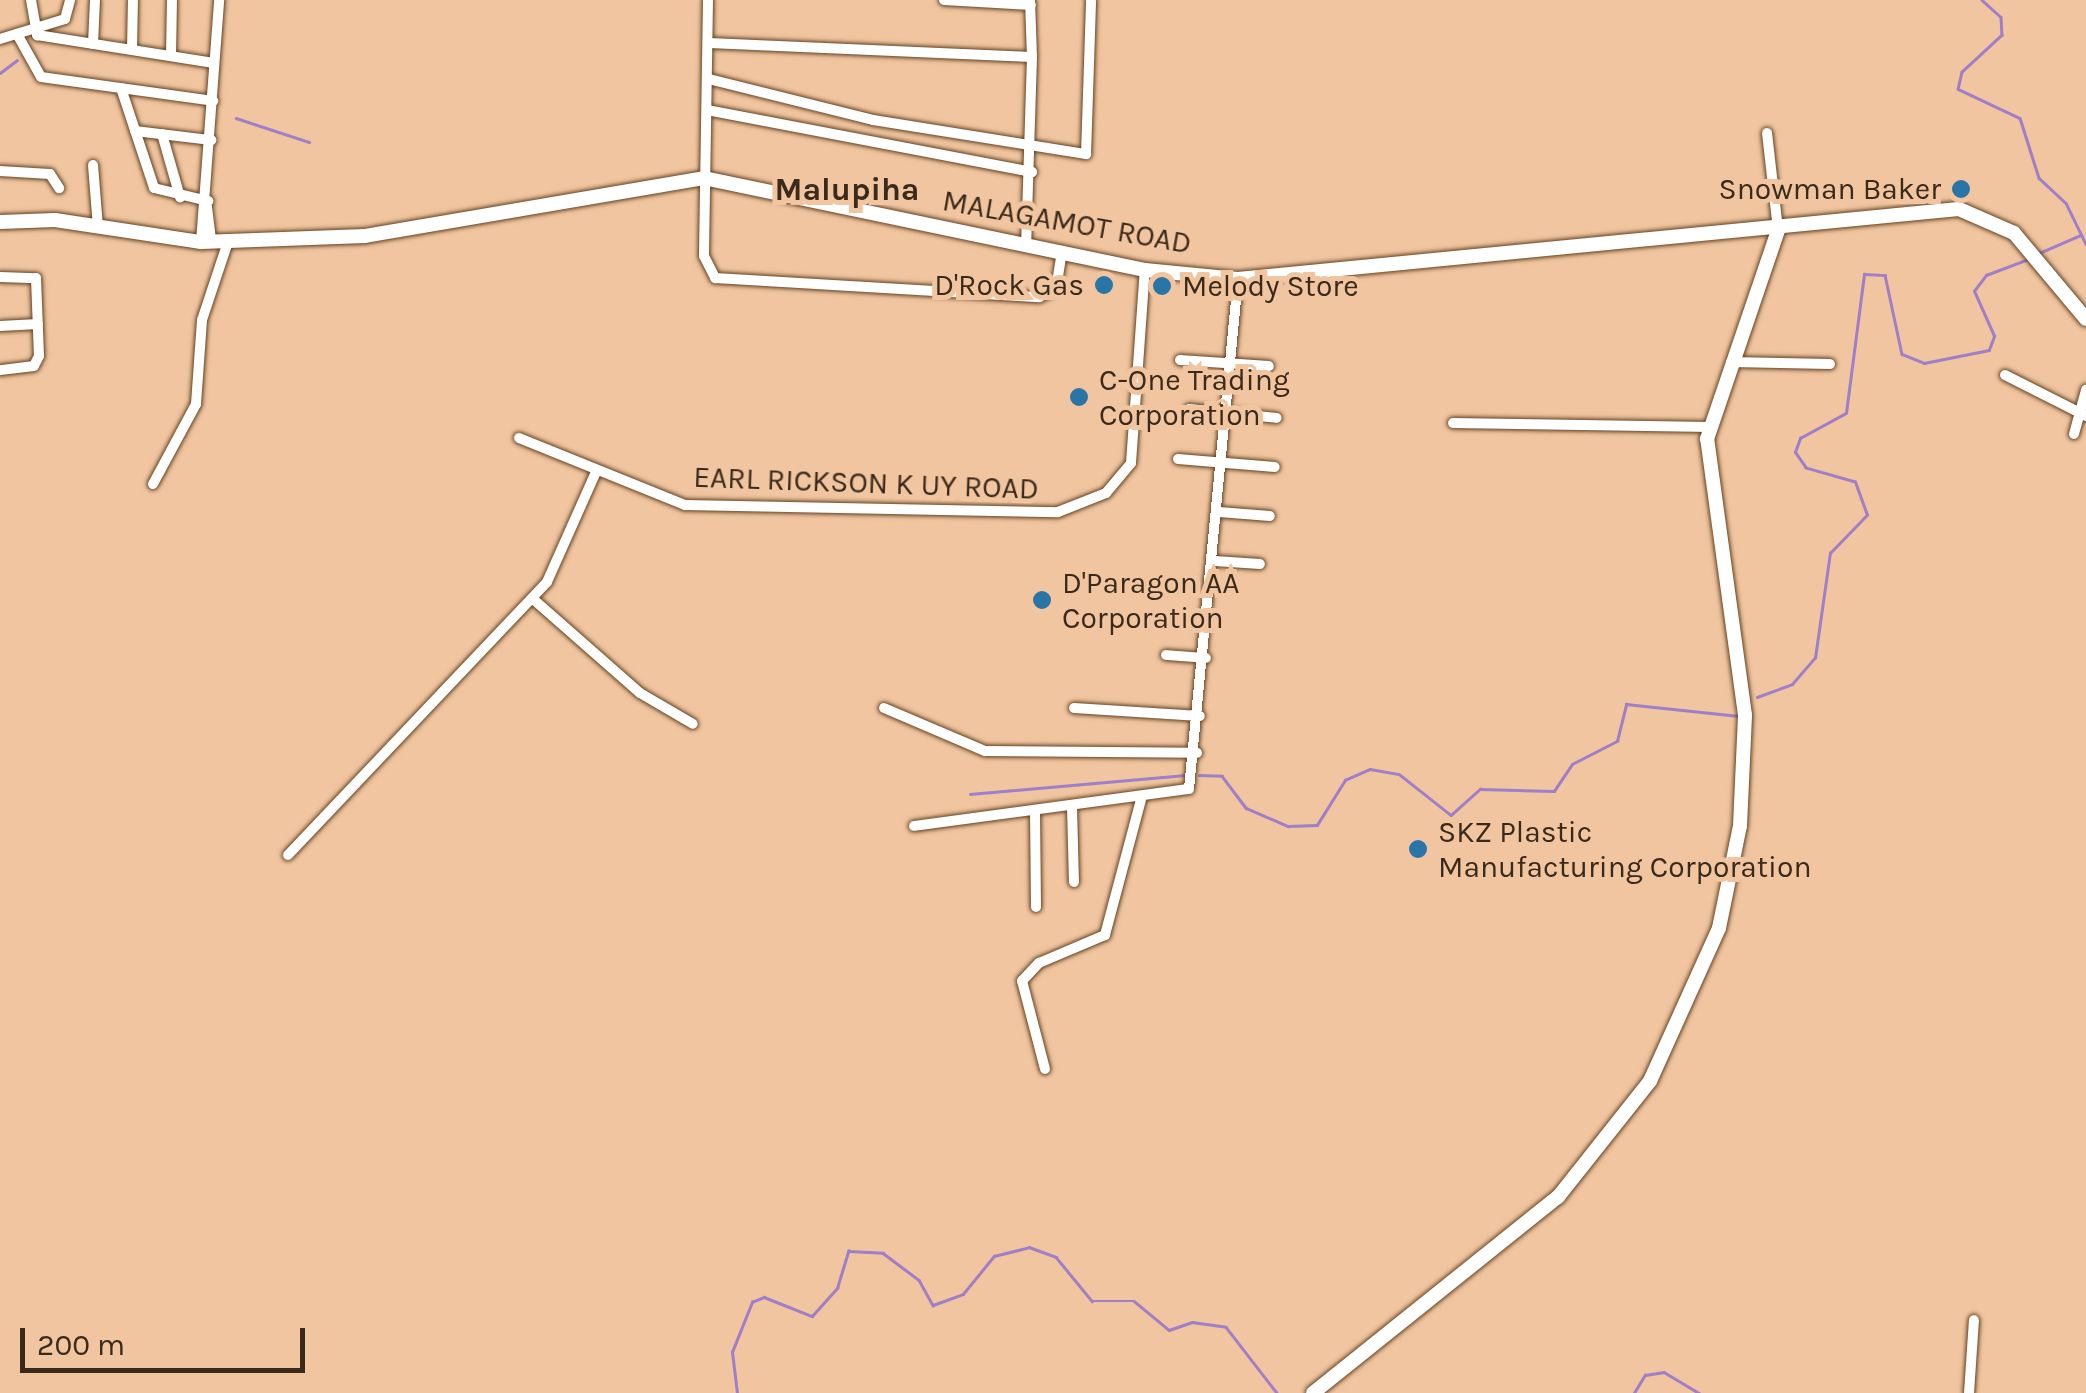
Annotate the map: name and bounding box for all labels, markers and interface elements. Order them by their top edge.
district label: Malupiha [774,171,920,209]
place label: Snowman Baker [1719,171,1941,207]
marker: Snowman Baker [1950,178,1972,200]
street label: MALAGAMOT ROAD [940,182,1194,262]
place label: D'Rock Gas [934,267,1084,303]
place label: Melody Store [1182,268,1359,304]
marker: D'Rock Gas [1093,274,1115,296]
marker: Melody Store [1151,275,1173,297]
place label: C-One Trading Corporation [1099,362,1290,432]
marker: C-One Trading Corporation [1068,386,1090,408]
street label: EARL RICKSON K UY ROAD [693,459,1039,507]
place label: D'Paragon AA Corporation [1062,565,1239,636]
marker: D'Paragon AA Corporation [1031,589,1053,611]
place label: SKZ Plastic Manufacturing Corporation [1438,814,1811,884]
marker: SKZ Plastic Manufacturing Corporation [1407,838,1429,860]
scale bar [25,1308,310,1370]
text: 200 m [37,1327,125,1363]

